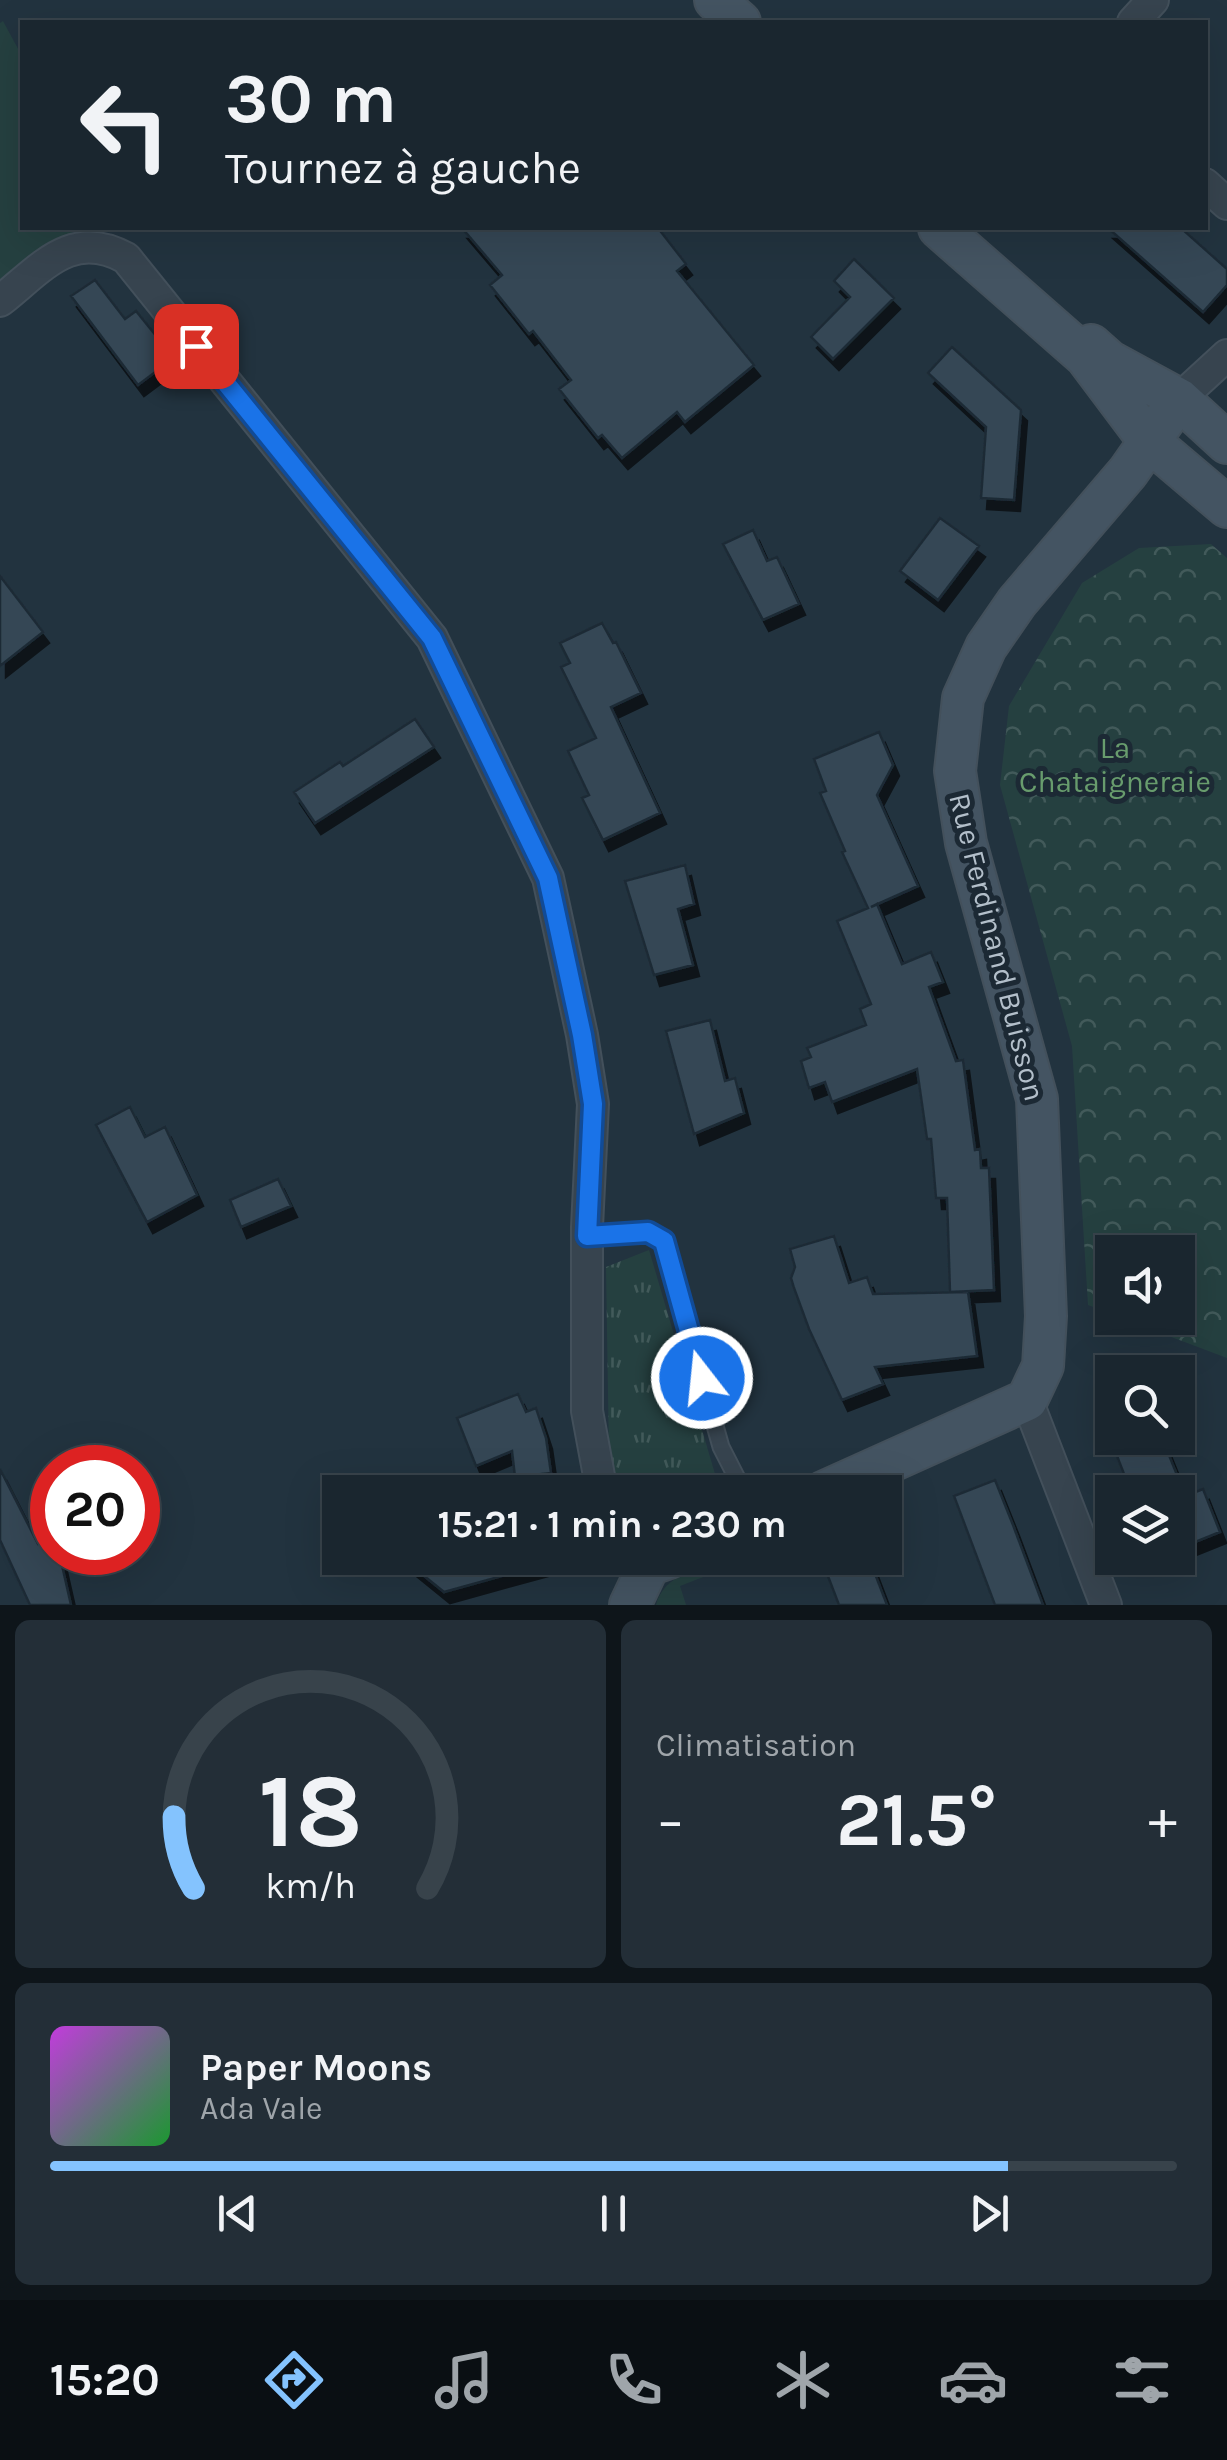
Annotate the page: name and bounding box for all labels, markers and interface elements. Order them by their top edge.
text: 30 m [225,58,397,140]
icon: left [60,60,190,190]
text: Tournez à gauche [225,142,581,194]
pin [154,304,239,389]
icon: arrive [169,319,224,374]
park label: La Chataigneraie [1019,730,1211,800]
street label: Rue Ferdinand Buisson [941,789,1053,1105]
map controls [1095,1235,1195,1575]
button: sound [1095,1235,1195,1335]
position arrow [650,1326,754,1430]
button: search [1095,1355,1195,1455]
speed limit sign: 20 [30,1445,160,1575]
button: layers [1095,1475,1195,1575]
text: 15:21 · 1 min · 230 m [438,1502,786,1547]
text: Climatisation [656,1727,856,1764]
text: 18 [258,1751,363,1872]
text: 21.5° [836,1776,997,1864]
text: − [656,1788,685,1852]
text: + [1148,1788,1177,1852]
text: km/h [265,1865,356,1907]
text: Paper Moons [200,2045,432,2090]
text: Ada Vale [200,2090,323,2127]
icon: previous [210,2186,265,2241]
icon: pause [586,2186,641,2241]
icon: next [962,2186,1017,2241]
icon: directions [259,2345,329,2415]
icon: music [429,2345,499,2415]
icon: phone [599,2345,669,2415]
icon: climate [768,2345,838,2415]
icon: car [938,2345,1008,2415]
icon: filters [1107,2345,1177,2415]
text: 15:20 [50,2354,160,2406]

